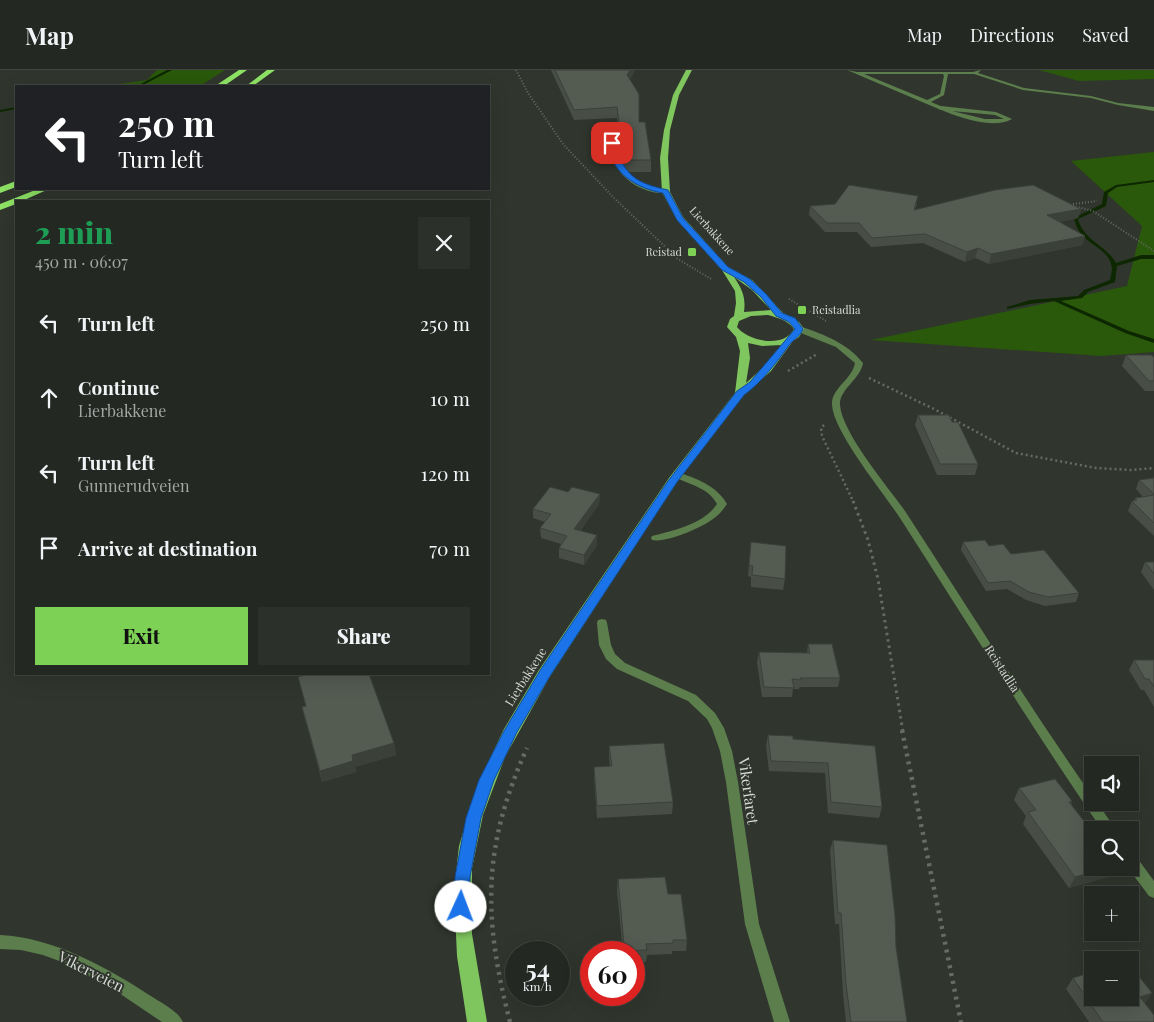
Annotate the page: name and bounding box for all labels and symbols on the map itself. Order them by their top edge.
pin [591,122,633,164]
street label: Lierbakkene [686,203,739,259]
place label: Reistad [645,244,683,259]
marker: Reistad [686,246,698,258]
place label: Reistadlia [812,302,861,317]
marker: Reistadlia [796,304,808,316]
street label: Reistadlia [982,642,1024,695]
street label: Lierbakkene [501,644,550,709]
street label: Vikerfaret [734,755,764,826]
position arrow [434,880,486,932]
speed limit sign: 60 [580,941,645,1006]
street label: Vikerveien [54,946,128,996]

